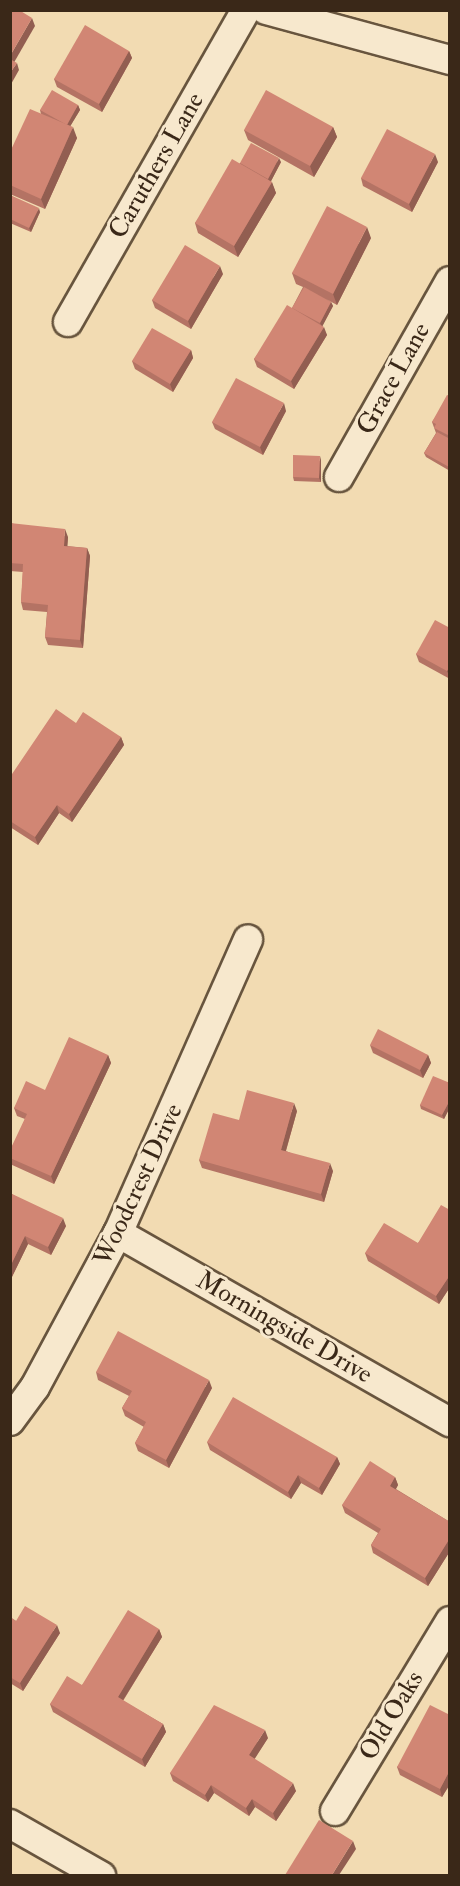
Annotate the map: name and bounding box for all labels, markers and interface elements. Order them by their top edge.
street label: Caruthers Lane [103,87,211,245]
street label: Grace Lane [351,318,437,440]
street label: Woodcrest Drive [88,1099,190,1271]
street label: Morningside Drive [191,1265,377,1391]
street label: Old Oaks [353,1666,431,1766]

